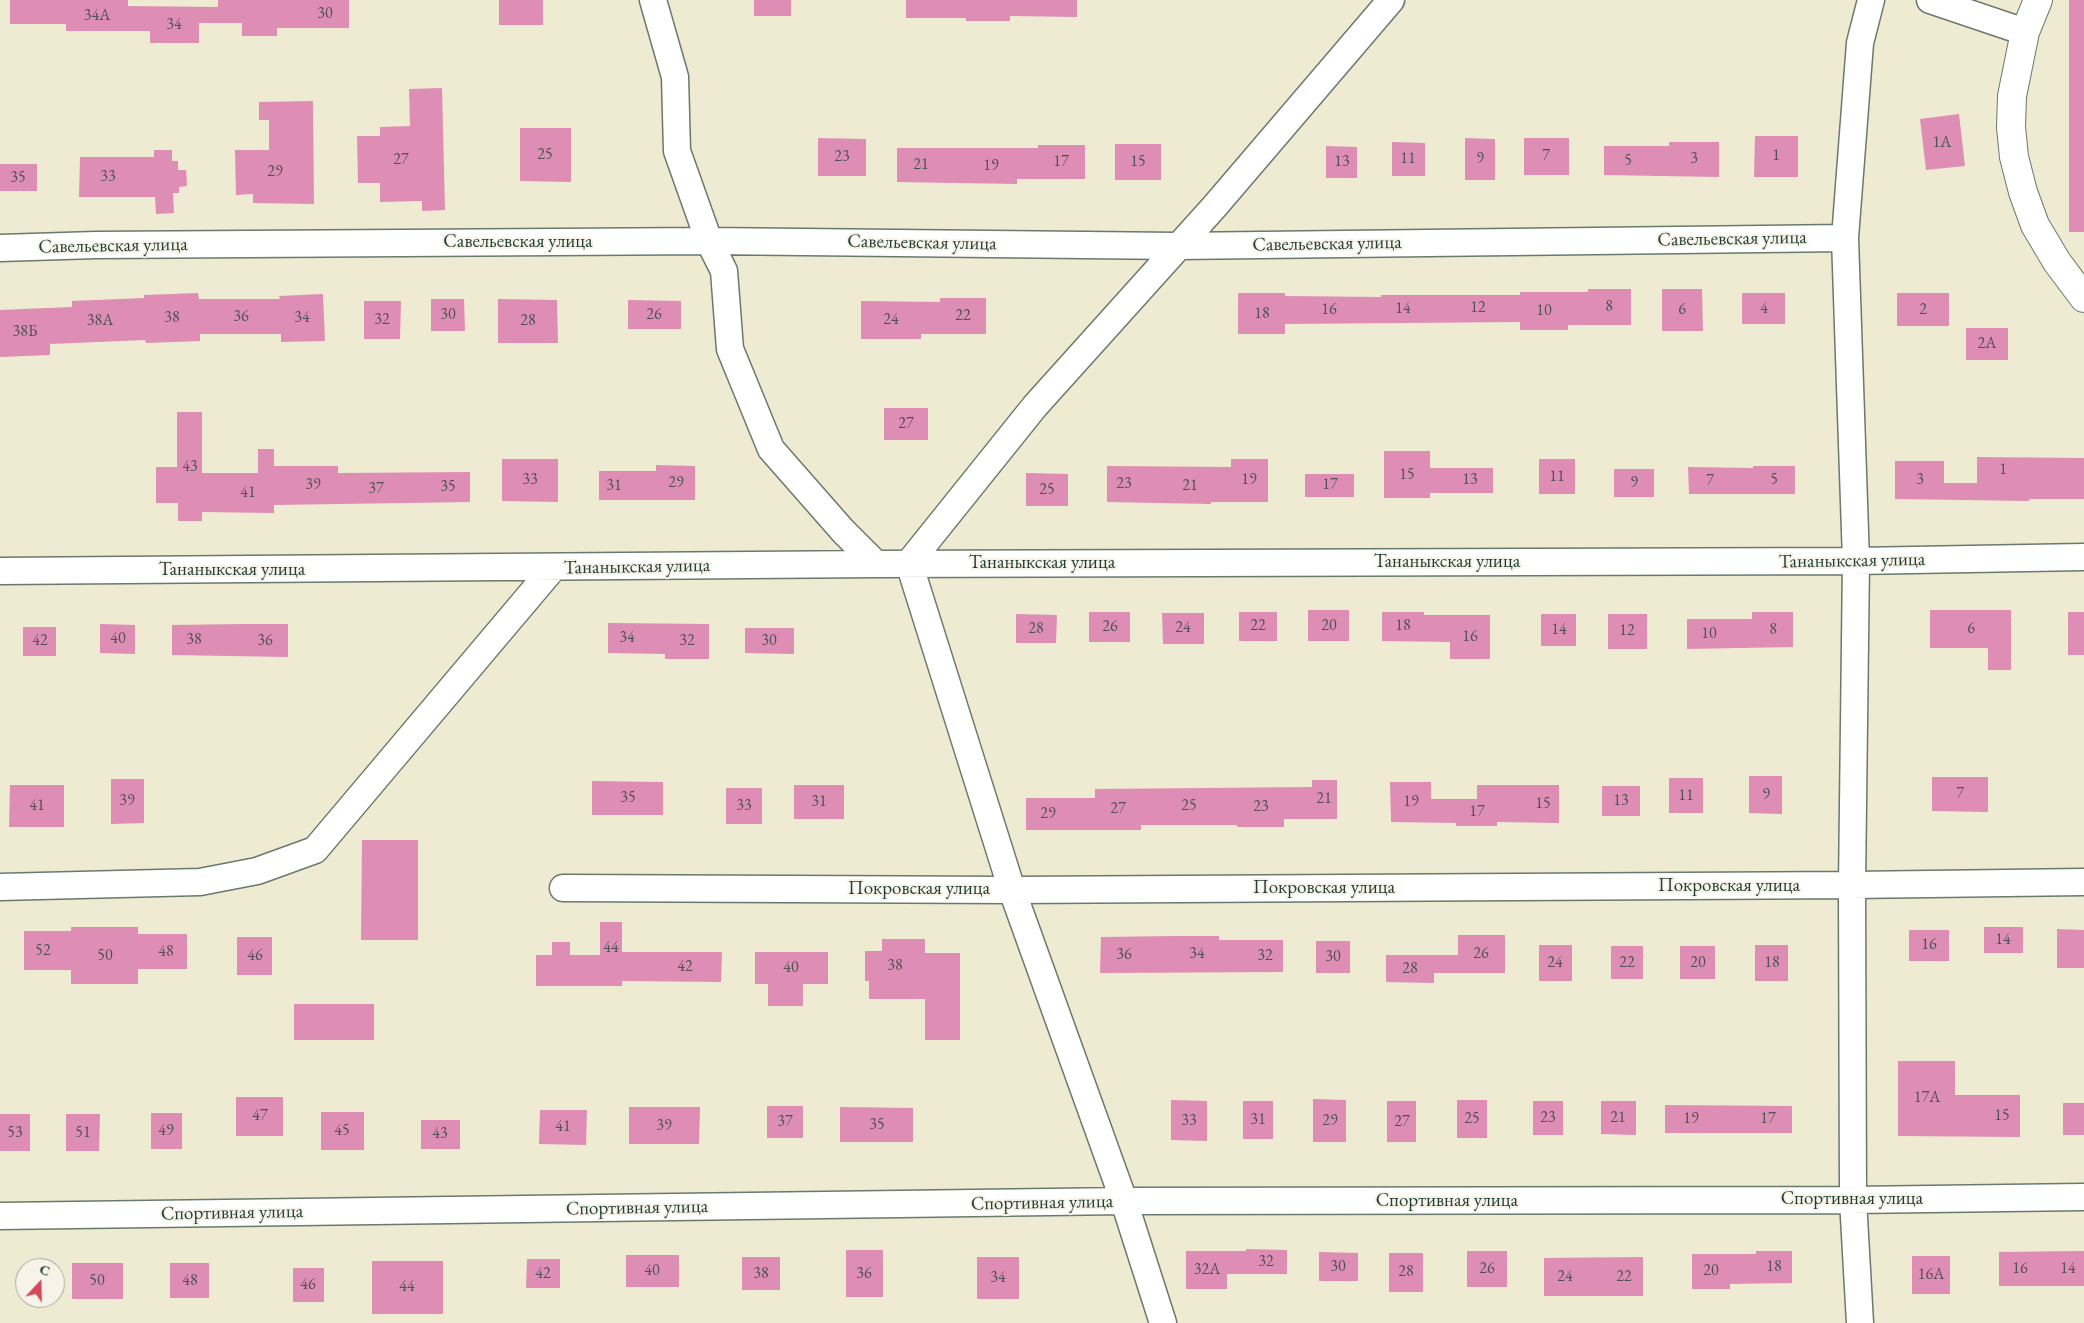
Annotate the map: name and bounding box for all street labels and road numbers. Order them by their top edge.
street label: Савельевская улица [1657,226,1807,252]
street label: Савельевская улица [847,230,997,256]
street label: Савельевская улица [443,231,593,253]
street label: Савельевская улица [1252,231,1402,257]
street label: Савельевская улица [38,233,188,259]
street label: Тананыкская улица [1779,548,1925,574]
street label: Тананыкская улица [1374,551,1520,573]
street label: Тананыкская улица [969,552,1115,574]
street label: Тананыкская улица [564,554,710,580]
street label: Тананыкская улица [159,559,305,581]
street label: Покровская улица [1658,875,1800,897]
street label: Покровская улица [1253,877,1395,899]
street label: Покровская улица [848,878,990,900]
street label: Спортивная улица [1781,1188,1923,1210]
street label: Спортивная улица [971,1190,1113,1216]
street label: Спортивная улица [1376,1190,1518,1212]
street label: Спортивная улица [566,1195,708,1221]
street label: Спортивная улица [161,1200,303,1226]

